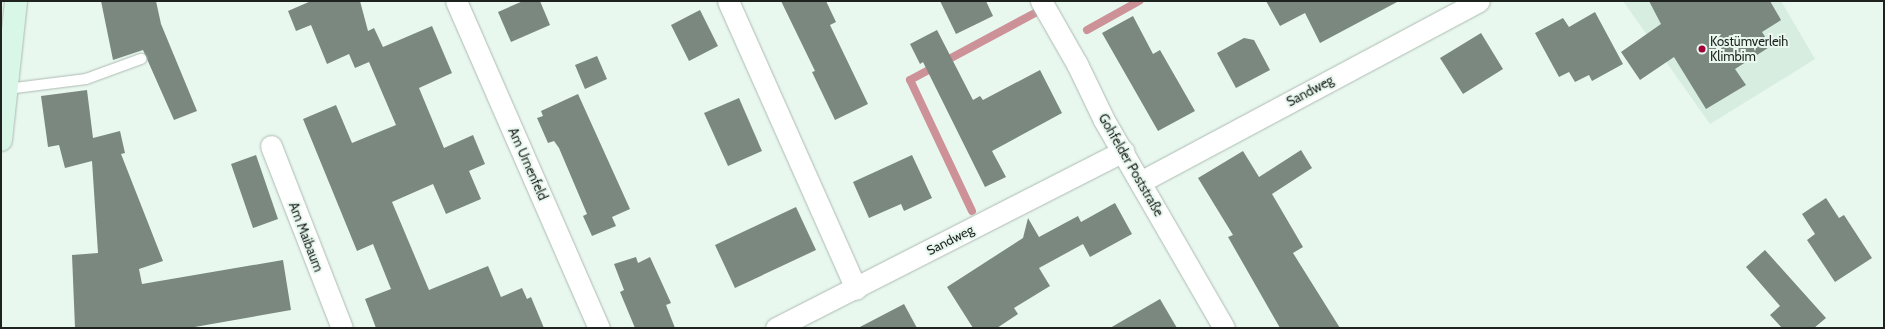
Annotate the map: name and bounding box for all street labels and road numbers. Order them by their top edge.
street label: Sandweg [1284,72,1336,110]
street label: Gohfelder Poststraße [1095,111,1167,219]
street label: Am Urnenfeld [505,125,551,203]
street label: Am Maibaum [286,200,326,274]
street label: Sandweg [924,222,976,258]

